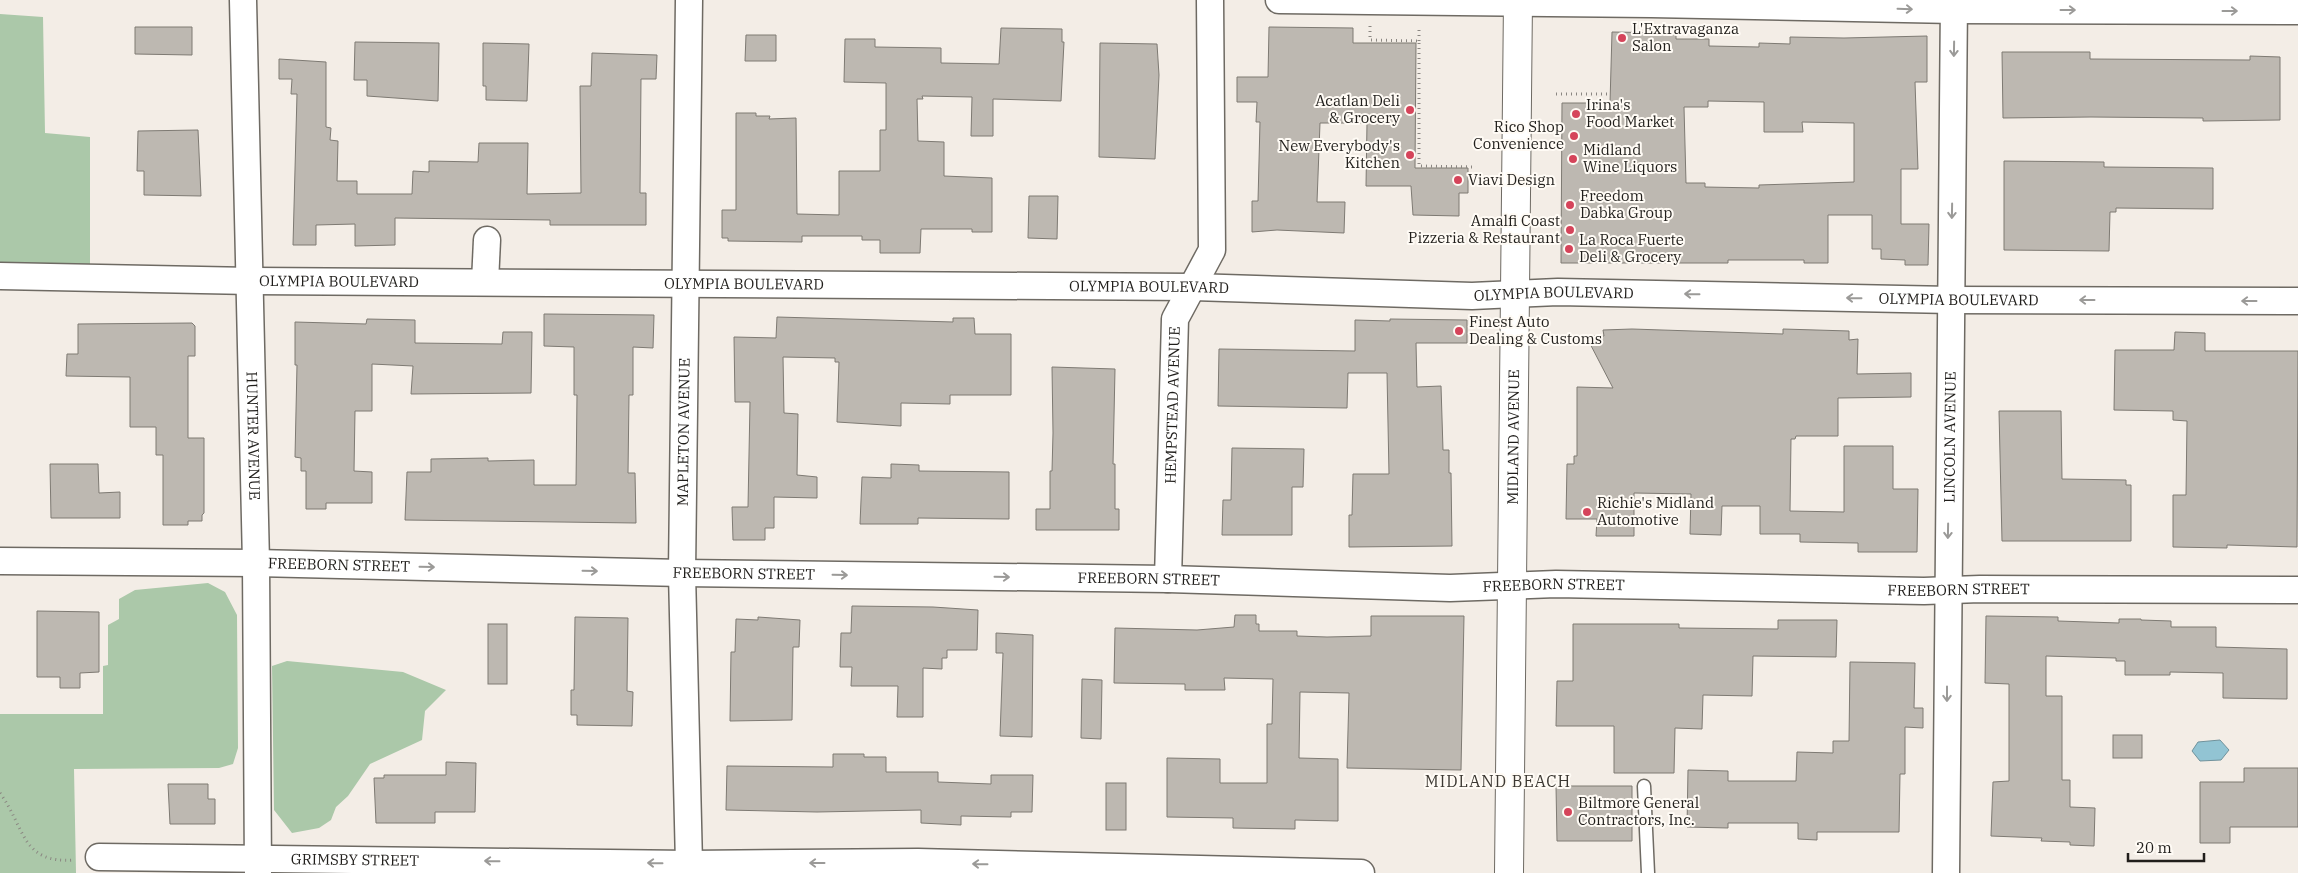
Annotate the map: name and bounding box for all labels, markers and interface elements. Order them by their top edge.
one-way arrow [1897,5,1913,14]
one-way arrow [2060,5,2076,15]
one-way arrow [2222,6,2238,16]
place label: L'Extravaganza Salon [1632,19,1739,55]
marker: L'Extravaganza Salon [1616,32,1628,44]
one-way arrow [1949,40,1959,56]
place label: Acatlan Deli & Grocery [1315,91,1400,127]
place label: Irina's Food Market [1586,95,1674,131]
marker: Acatlan Deli & Grocery [1404,104,1416,116]
marker: Irina's Food Market [1570,108,1582,120]
place label: Rico Shop Convenience [1473,117,1564,153]
marker: Rico Shop Convenience [1568,130,1580,142]
place label: New Everybody's Kitchen [1279,136,1400,172]
place label: Midland Wine Liquors [1583,140,1677,176]
marker: New Everybody's Kitchen [1404,149,1416,161]
marker: Midland Wine Liquors [1567,153,1579,165]
place label: Viavi Design [1468,170,1555,189]
marker: Viavi Design [1452,174,1464,186]
place label: Freedom Dabka Group [1580,186,1672,222]
marker: Freedom Dabka Group [1564,199,1576,211]
one-way arrow [1947,202,1957,219]
place label: Amalfi Coast Pizzeria & Restaurant [1408,211,1560,247]
marker: Amalfi Coast Pizzeria & Restaurant [1564,224,1576,236]
place label: La Roca Fuerte Deli & Grocery [1579,230,1684,266]
marker: La Roca Fuerte Deli & Grocery [1563,243,1575,255]
street label: OLYMPIA BOULEVARD [259,271,419,291]
street label: OLYMPIA BOULEVARD [664,274,824,294]
street label: OLYMPIA BOULEVARD [1069,276,1229,297]
street label: OLYMPIA BOULEVARD [1473,282,1634,305]
street label: OLYMPIA BOULEVARD [1878,289,2039,309]
one-way arrow [1684,290,1700,299]
one-way arrow [1847,293,1863,303]
one-way arrow [2079,295,2096,305]
one-way arrow [2242,296,2258,306]
place label: Finest Auto Dealing & Customs [1469,312,1602,348]
marker: Finest Auto Dealing & Customs [1453,325,1465,337]
street label: HEMPSTEAD AVENUE [1161,326,1184,484]
street label: MAPLETON AVENUE [673,358,694,506]
street label: MIDLAND AVENUE [1503,369,1523,505]
street label: HUNTER AVENUE [243,371,265,501]
street label: LINCOLN AVENUE [1939,371,1960,503]
place label: Richie's Midland Automotive [1597,493,1714,529]
marker: Richie's Midland Automotive [1581,506,1593,518]
one-way arrow [1943,522,1953,539]
street label: FREEBORN STREET [268,553,411,576]
one-way arrow [418,562,435,572]
street label: FREEBORN STREET [672,563,815,584]
one-way arrow [581,566,597,575]
street label: FREEBORN STREET [1078,568,1221,590]
one-way arrow [831,570,847,579]
one-way arrow [994,572,1010,582]
street label: FREEBORN STREET [1482,574,1625,596]
street label: FREEBORN STREET [1887,579,2030,600]
one-way arrow [1942,685,1952,701]
district label: MIDLAND BEACH [1425,771,1571,791]
place label: Biltmore General Contractors, Inc. [1578,793,1699,829]
marker: Biltmore General Contractors, Inc. [1562,806,1574,818]
scale bar [2128,830,2204,862]
text: 20 m [2136,838,2172,857]
street label: GRIMSBY STREET [291,849,419,870]
one-way arrow [484,856,500,866]
one-way arrow [647,858,663,868]
one-way arrow [809,858,826,868]
one-way arrow [972,859,988,868]

